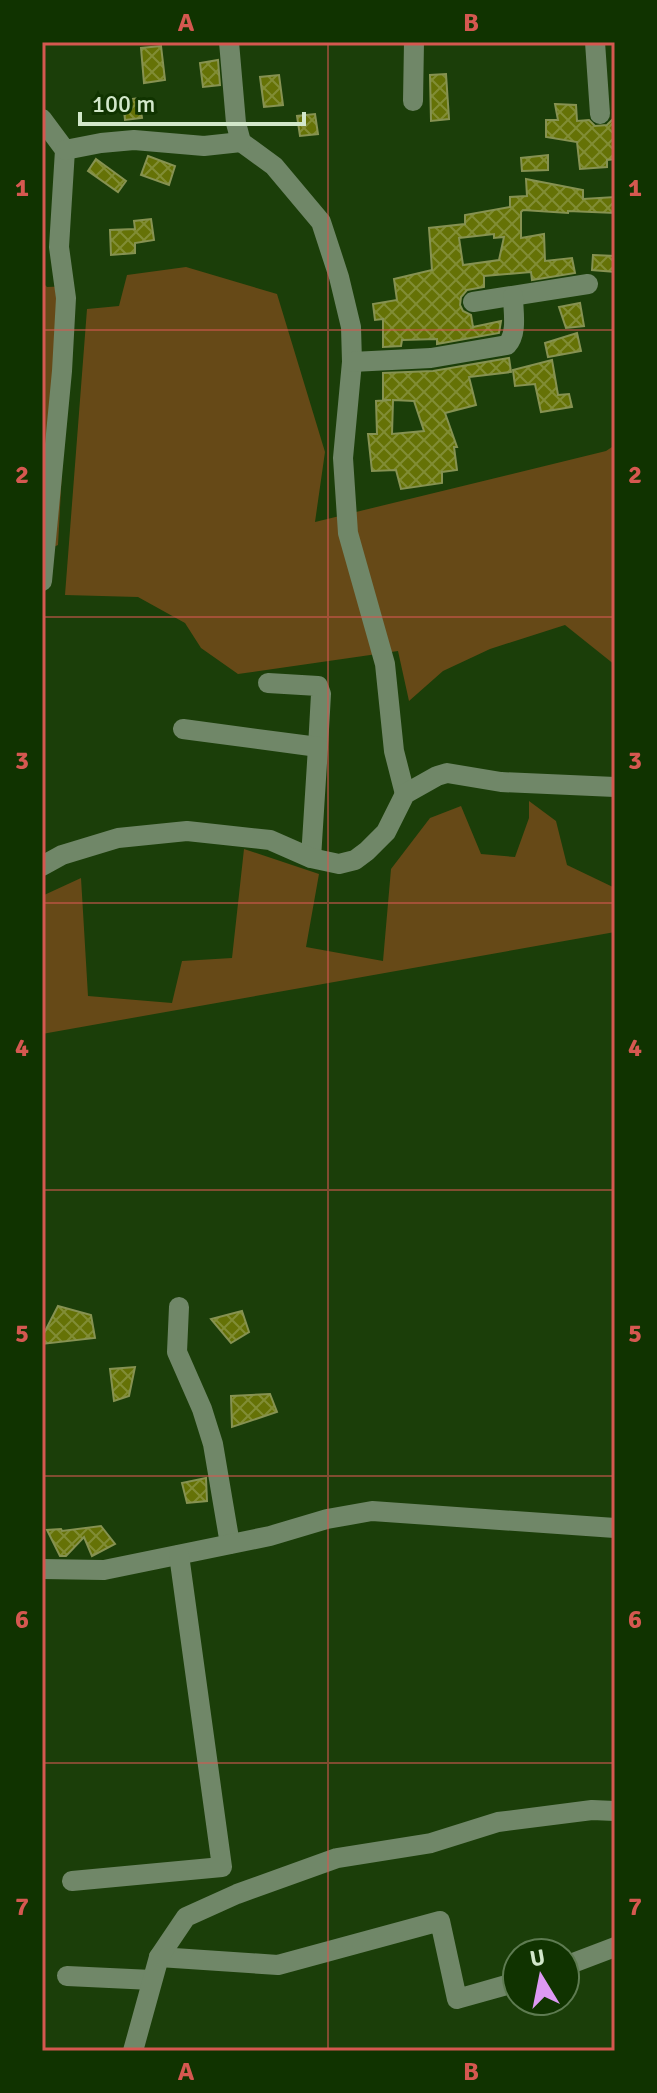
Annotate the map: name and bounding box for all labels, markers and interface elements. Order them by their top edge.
text: A [178,7,195,39]
text: B [463,7,479,39]
scale bar [80,76,304,126]
text: 100 m [92,89,155,119]
text: 1 [15,172,29,204]
text: 1 [628,172,642,204]
text: 2 [15,459,29,491]
text: 2 [628,459,642,491]
text: 3 [15,745,29,777]
text: 3 [628,745,642,777]
text: 4 [15,1032,29,1064]
text: 4 [628,1032,642,1064]
text: 5 [15,1318,29,1350]
text: 5 [628,1318,642,1350]
text: 6 [15,1604,29,1636]
text: 6 [628,1604,642,1636]
text: 7 [15,1891,29,1923]
text: 7 [628,1891,642,1923]
north arrow [501,1937,581,2017]
text: U [528,1943,547,1972]
text: A [178,2056,195,2088]
text: B [463,2056,479,2088]

